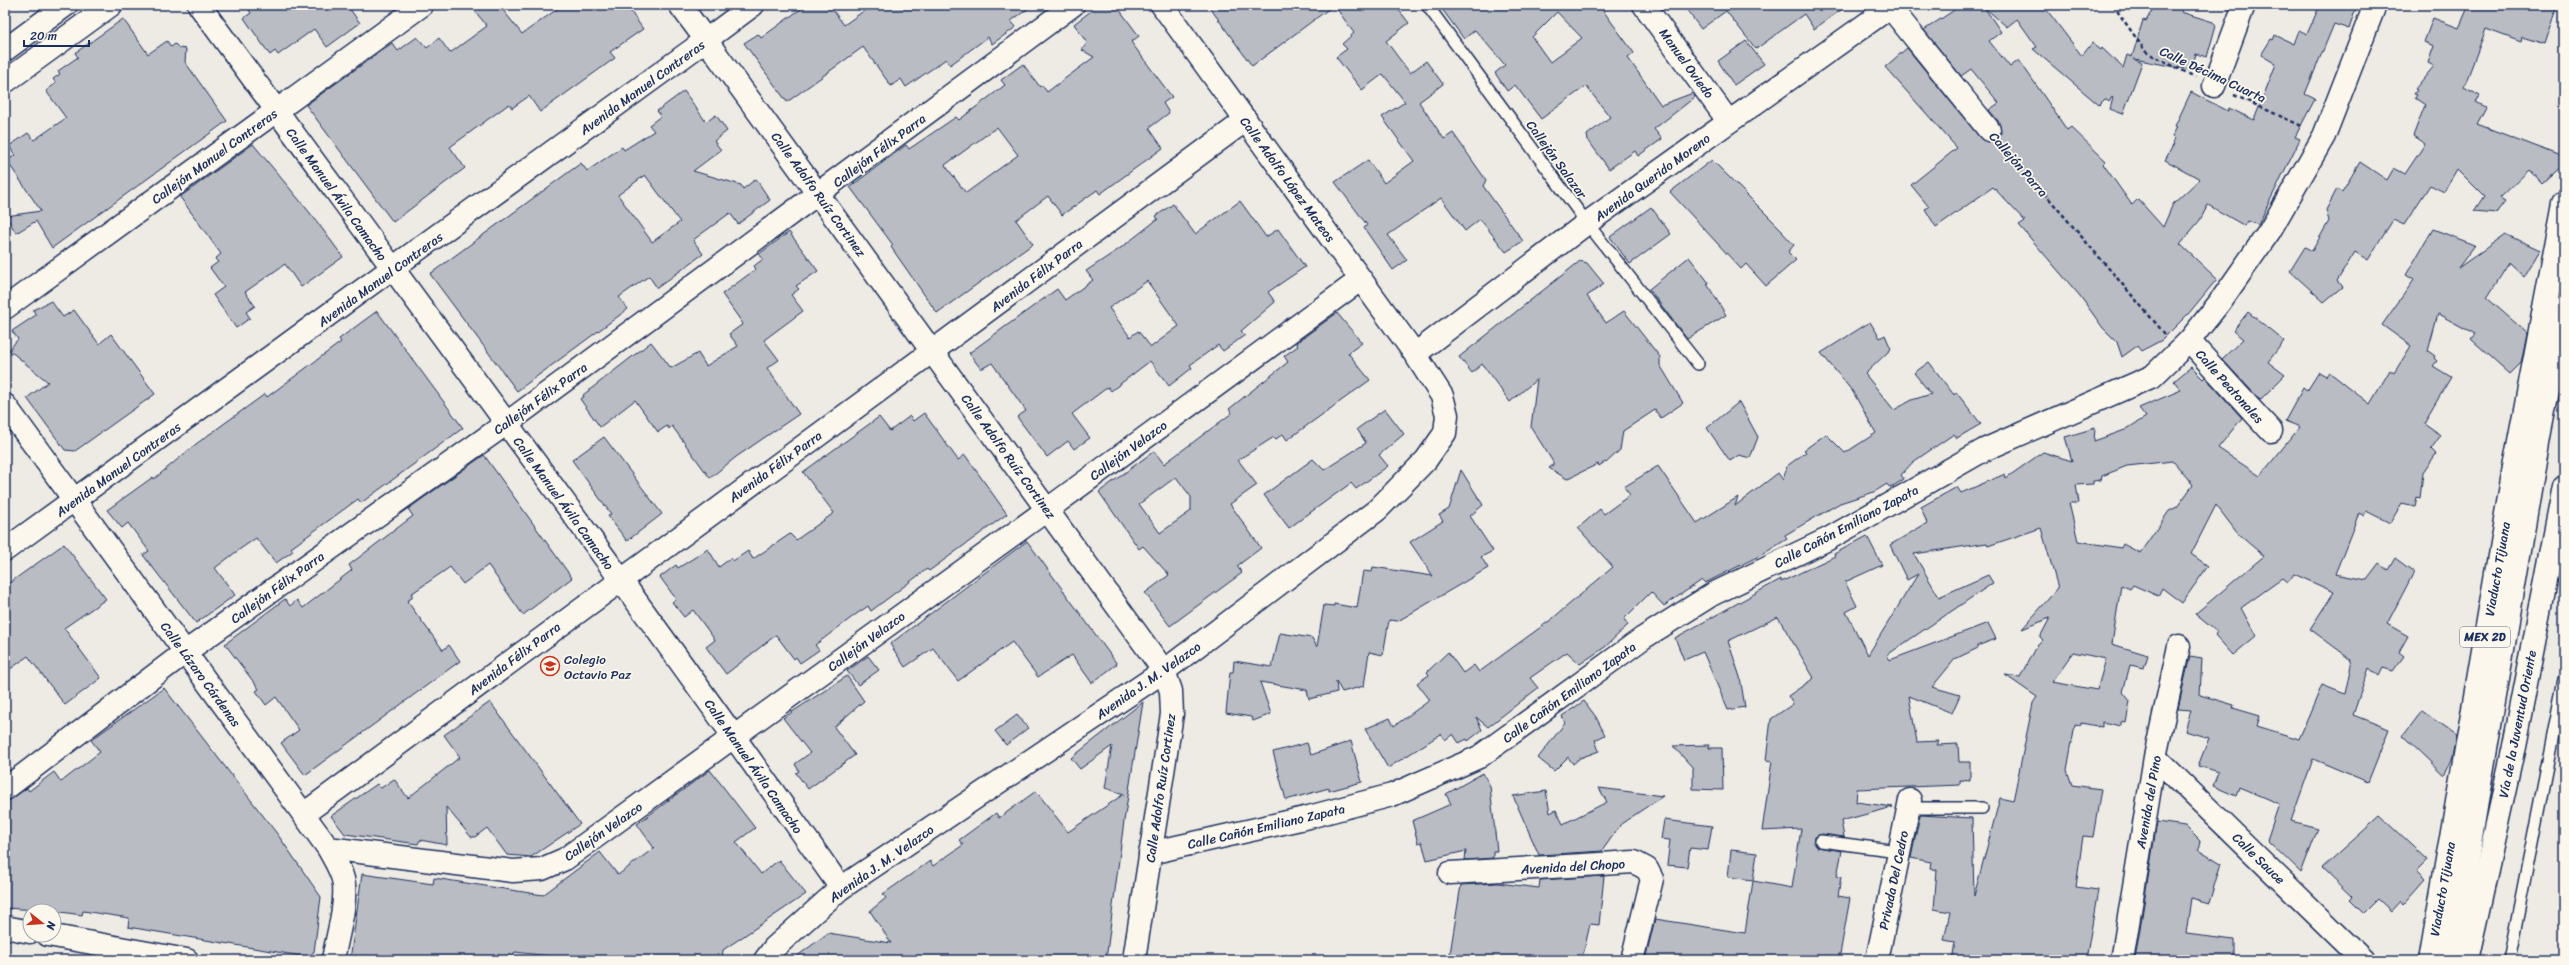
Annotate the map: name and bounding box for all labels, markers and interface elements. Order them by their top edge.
scale bar [24,22,89,48]
street label: Manuel Oviedo [1653,23,1720,104]
text: 20 m [30,25,57,47]
street label: Avenida Manuel Contreras [574,33,711,141]
street label: Calle Décima Cuarta [2156,40,2270,109]
street label: Callejón Manuel Contreras [146,103,282,210]
street label: Callejón Félix Parra [828,107,931,193]
street label: Calle Adolfo López Mateos [1234,111,1342,248]
street label: Callejón Salazar [1520,115,1593,204]
street label: Calle Manuel Ávila Camacho [280,123,393,266]
street label: Callejón Parra [1983,126,2054,203]
street label: Calle Adolfo Ruíz Cortinez [765,127,873,263]
street label: Avenida Querido Moreno [1589,127,1716,228]
street label: Avenida Manuel Contreras [312,225,449,333]
street label: Avenida Félix Parra [984,233,1088,319]
street label: Calle Peatonales [2190,344,2270,429]
street label: Callejón Félix Parra [488,356,593,441]
street label: Calle Adolfo Ruíz Cortinez [955,389,1063,525]
street label: Callejón Velazco [1084,414,1173,487]
street label: Avenida Manuel Contreras [50,415,187,523]
street label: Avenida Félix Parra [723,424,827,509]
street label: Calle Manuel Ávila Camacho [507,432,620,575]
street label: Calle Cañón Emiliano Zapata [1770,478,1923,574]
street label: Viaducto Tijuana [2478,520,2517,618]
street label: Callejón Félix Parra [225,545,330,630]
street label: Callejón Velazco [822,605,911,678]
street label: Avenida Félix Parra [462,616,566,702]
street label: Calle Lázaro Cárdenas [154,617,247,732]
road number: MEX 2D [2460,627,2510,647]
street label: Avenida J. M. Velazco [1090,635,1206,726]
street label: Calle Cañón Emiliano Zapata [1497,635,1642,749]
place label: Colegio Octavio Paz [564,648,632,686]
street label: Vía de la Juventud Oriente [2492,648,2543,800]
school or university icon: Colegio Octavio Paz [539,655,561,677]
street label: Calle Manuel Ávila Camacho [698,694,809,839]
street label: Calle Adolfo Ruíz Cortinez [1139,711,1182,864]
street label: Avenida del Pino [2129,753,2168,851]
street label: Callejón Velazco [559,795,648,867]
street label: Calle Cañón Emiliano Zapata [1185,797,1348,856]
street label: Avenida J. M. Velazco [823,818,939,909]
street label: Calle Sauce [2227,827,2291,890]
street label: Privada Del Cedro [1872,828,1915,932]
street label: Viaducto Tijuana [2423,840,2462,938]
street label: Avenida del Chopo [1519,852,1626,881]
north arrow [22,903,62,943]
text: N [41,918,62,933]

